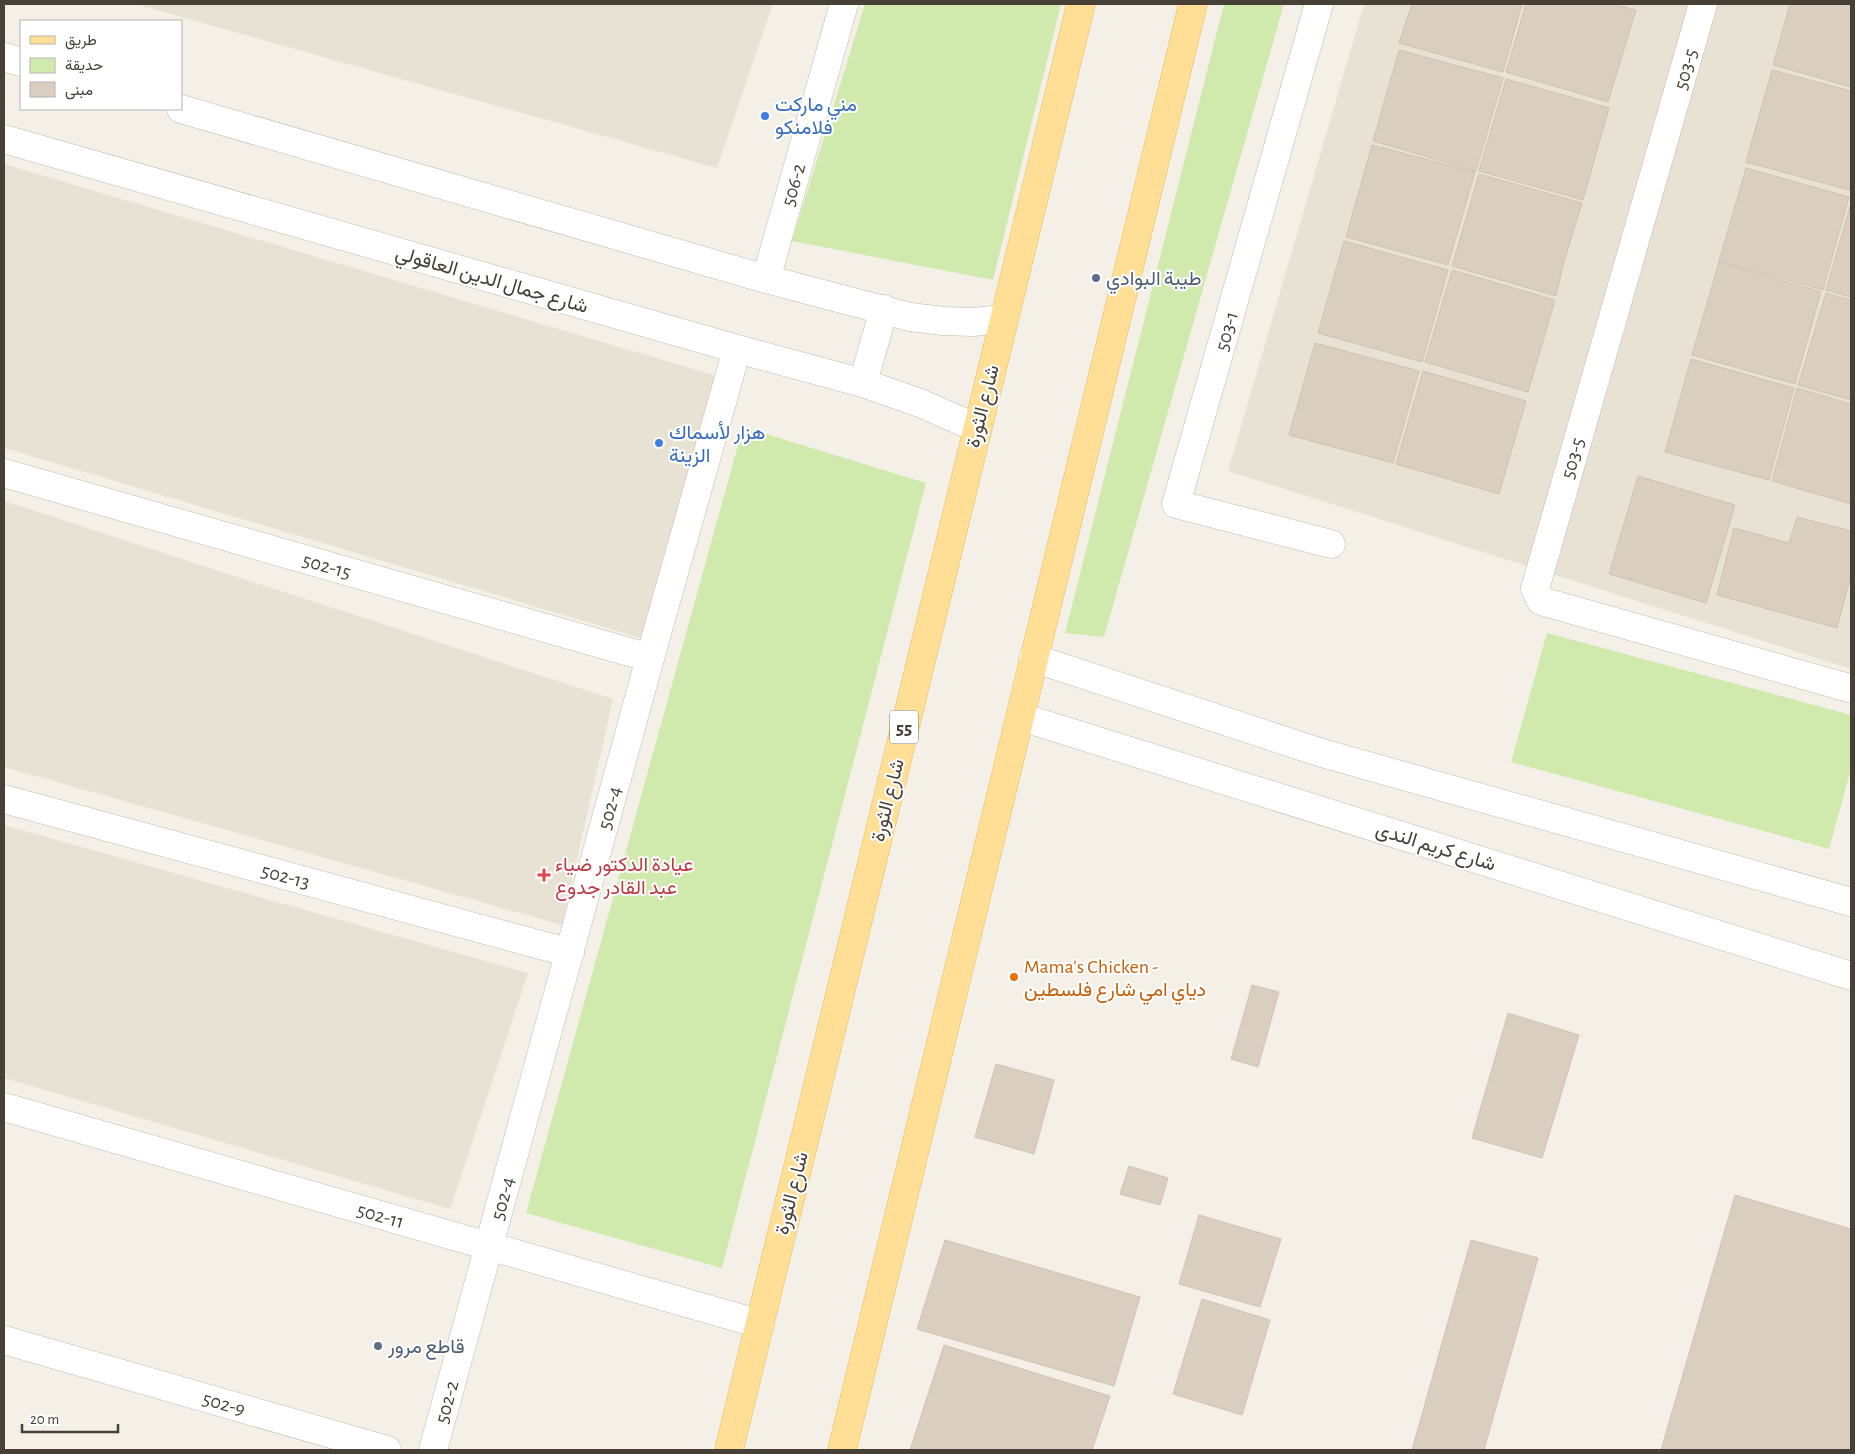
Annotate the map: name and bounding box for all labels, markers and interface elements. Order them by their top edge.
legend [20,20,182,110]
text: طريق [65,33,97,50]
street label: 503-5 [1671,46,1701,92]
text: حديقة [65,58,103,74]
text: مبنى [65,83,93,100]
place label: مني ماركت فلامنكو [775,95,857,140]
marker: مني ماركت فلامنكو [759,110,771,122]
street label: 506-2 [778,161,809,209]
street label: شارع جمال الدين العاقولي [392,243,590,323]
place label: طيبة البوادي [1106,269,1201,295]
marker: طيبة البوادي [1090,272,1102,284]
street label: 503-1 [1212,309,1242,353]
street label: شارع الثورة [963,363,1006,450]
place label: هزار لأسماك الزينة [669,421,766,468]
street label: 503-5 [1558,435,1588,481]
marker: هزار لأسماك الزينة [653,437,665,449]
street label: 502-15 [300,550,353,583]
road number: 55 [890,710,918,744]
street label: شارع الثورة [868,757,911,844]
street label: 502-4 [595,784,625,832]
street label: شارع كريم الندى [1373,819,1498,878]
place label: عيادة الدكتور ضياء عبد القادر جدوع [555,855,693,901]
street label: 502-13 [259,861,312,893]
marker: عيادة الدكتور ضياء عبد القادر جدوع [537,868,551,882]
place label: Mama's Chicken - دياي امي شارع فلسطين [1024,957,1206,1006]
marker: Mama's Chicken - دياي امي شارع فلسطين [1008,971,1020,983]
street label: شارع الثورة [772,1150,815,1237]
street label: 502-4 [488,1175,518,1222]
street label: 502-11 [355,1200,406,1232]
place label: قاطع مرور [387,1337,465,1360]
marker: قاطع مرور [372,1340,384,1352]
street label: 502-2 [432,1379,463,1426]
street label: 502-9 [200,1389,248,1420]
scale bar [22,1402,119,1434]
text: 20 m [30,1412,59,1427]

